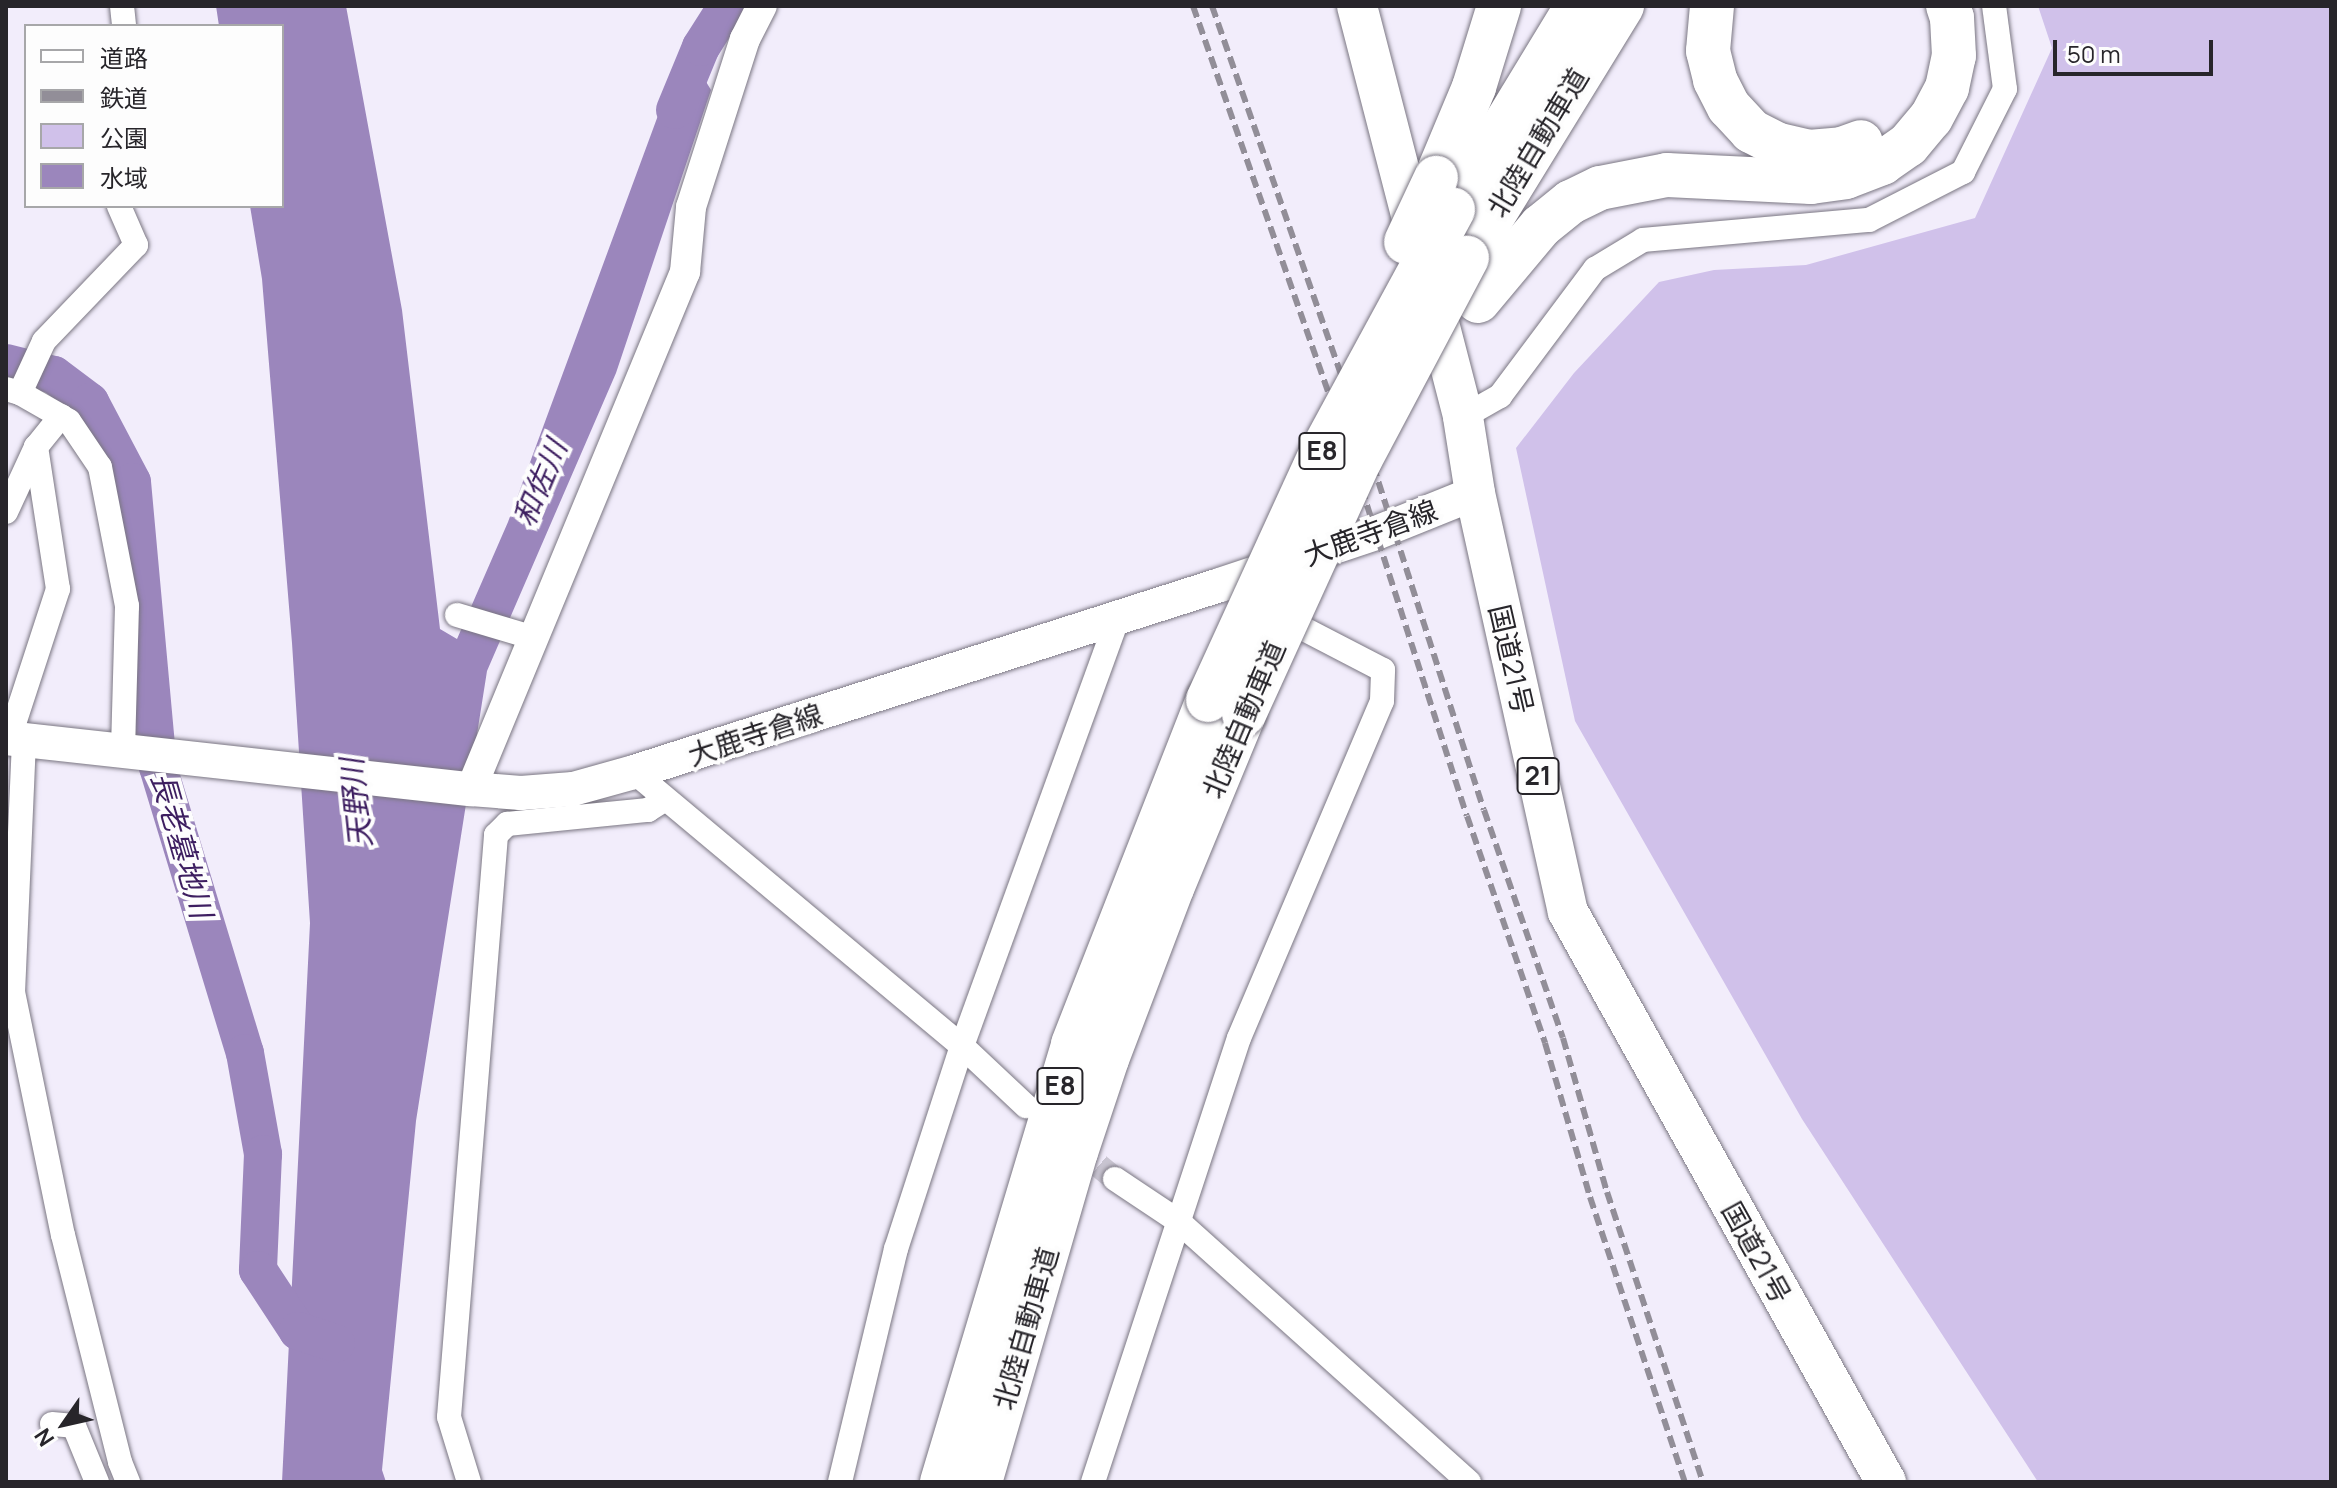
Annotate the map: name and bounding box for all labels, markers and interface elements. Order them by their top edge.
legend [24,24,284,208]
scale bar [2057,24,2217,74]
text: 50 m [2067,37,2121,70]
text: 道路 [100,41,148,74]
street label: 北陸自動車道 [1479,61,1595,223]
text: 鉄道 [100,81,148,114]
text: 公園 [100,121,148,154]
text: 水域 [100,161,148,194]
road number: E8 [1298,429,1346,473]
water label: 和佐川 [506,435,574,531]
street label: 大鹿寺倉線 [1298,492,1442,572]
street label: 国道21号 [1483,601,1541,717]
street label: 北陸自動車道 [1195,635,1291,803]
street label: 大鹿寺倉線 [683,696,827,772]
road number: 21 [1516,754,1560,798]
water label: 天野川 [333,756,379,850]
water label: 長老墓地川 [144,768,220,922]
road number: E8 [1036,1064,1084,1108]
street label: 国道21号 [1715,1195,1799,1309]
street label: 北陸自動車道 [986,1243,1064,1413]
north arrow [24,1384,104,1464]
text: N [27,1422,61,1452]

